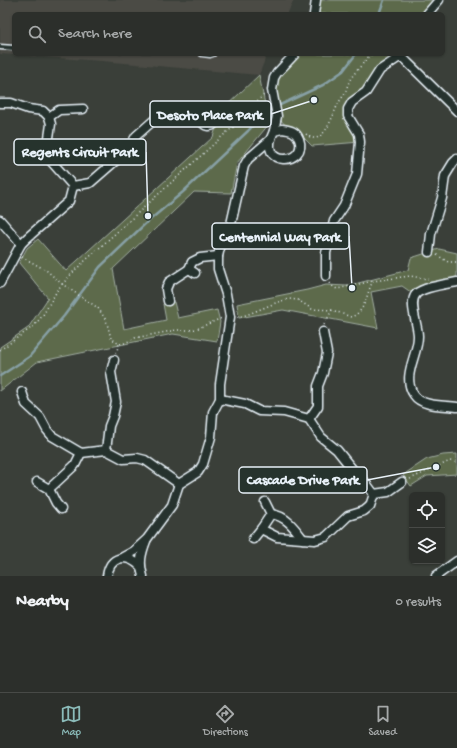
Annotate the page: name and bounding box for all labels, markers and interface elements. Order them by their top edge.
search box [12,12,445,56]
icon: search [26,23,48,45]
text: Search here [58,25,132,43]
callout: Desoto Place Park [150,101,271,127]
text: Desoto Place Park [155,108,265,125]
callout: Regents Circuit Park [14,139,146,165]
text: Regents Circuit Park [21,145,140,162]
callout: Centennial Way Park [212,223,349,249]
text: Centennial Way Park [218,230,342,247]
callout: Cascade Drive Park [239,467,367,493]
text: Cascade Drive Park [246,473,361,490]
map controls [409,492,445,564]
button: locate [409,492,445,528]
button: layers [409,528,445,564]
text: Nearby [16,592,69,612]
text: 0 results [395,595,441,610]
tab: Map [60,703,82,739]
tab: Directions [203,703,248,739]
tab: Saved [368,703,397,739]

